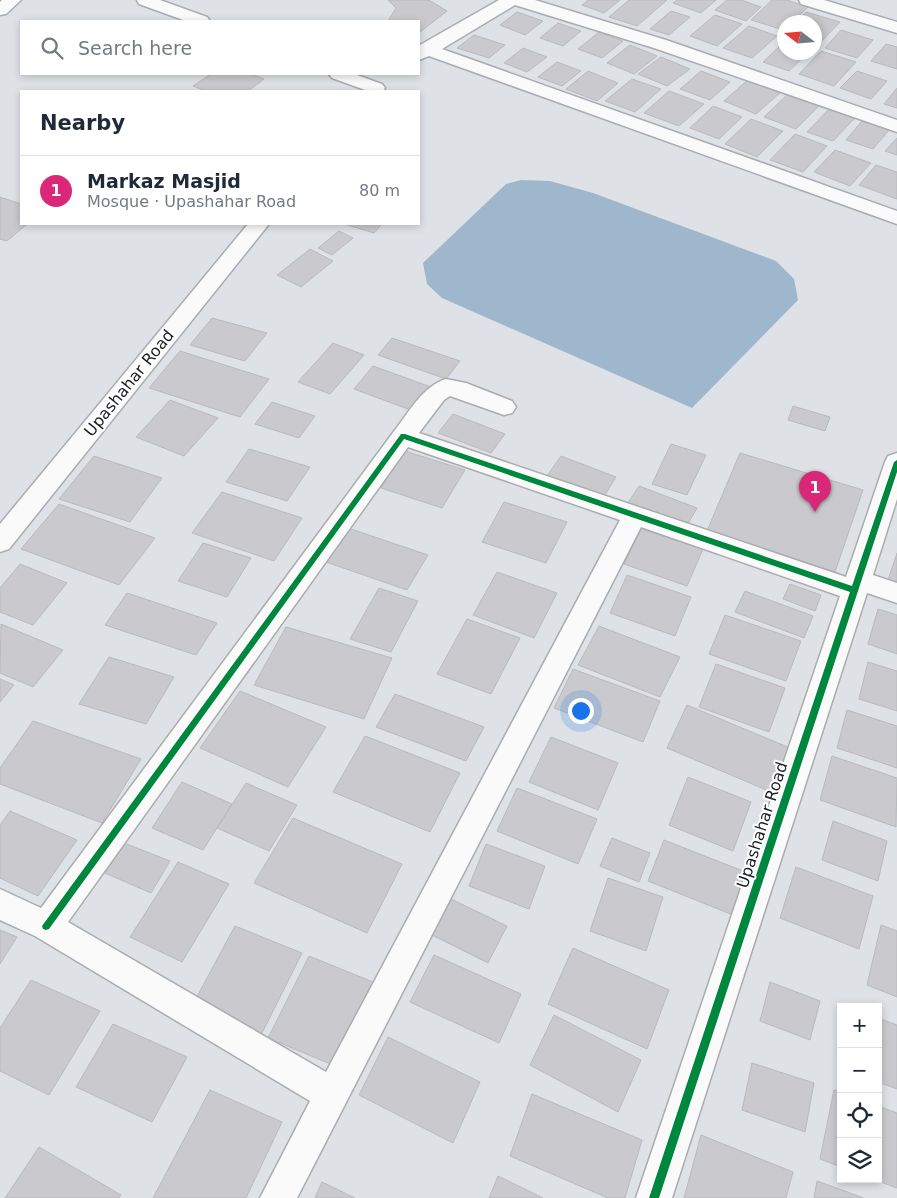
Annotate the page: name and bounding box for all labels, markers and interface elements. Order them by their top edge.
north arrow [777,15,822,60]
search box [20,20,420,75]
icon: search [38,34,66,62]
text: Search here [78,37,192,59]
text: Nearby [40,111,125,135]
text: Markaz Masjid [87,170,241,192]
text: 1 [50,181,62,200]
text: 80 m [359,181,400,200]
text: Mosque · Upashahar Road [87,192,296,211]
street label: Upashahar Road [80,326,178,440]
pin: 1 [799,471,831,512]
your location [568,698,594,724]
street label: Upashahar Road [733,759,791,891]
map controls [837,1003,882,1183]
button: + [837,1003,882,1048]
button: − [837,1048,882,1093]
button: locate [837,1093,882,1138]
button: layers [837,1138,882,1183]

